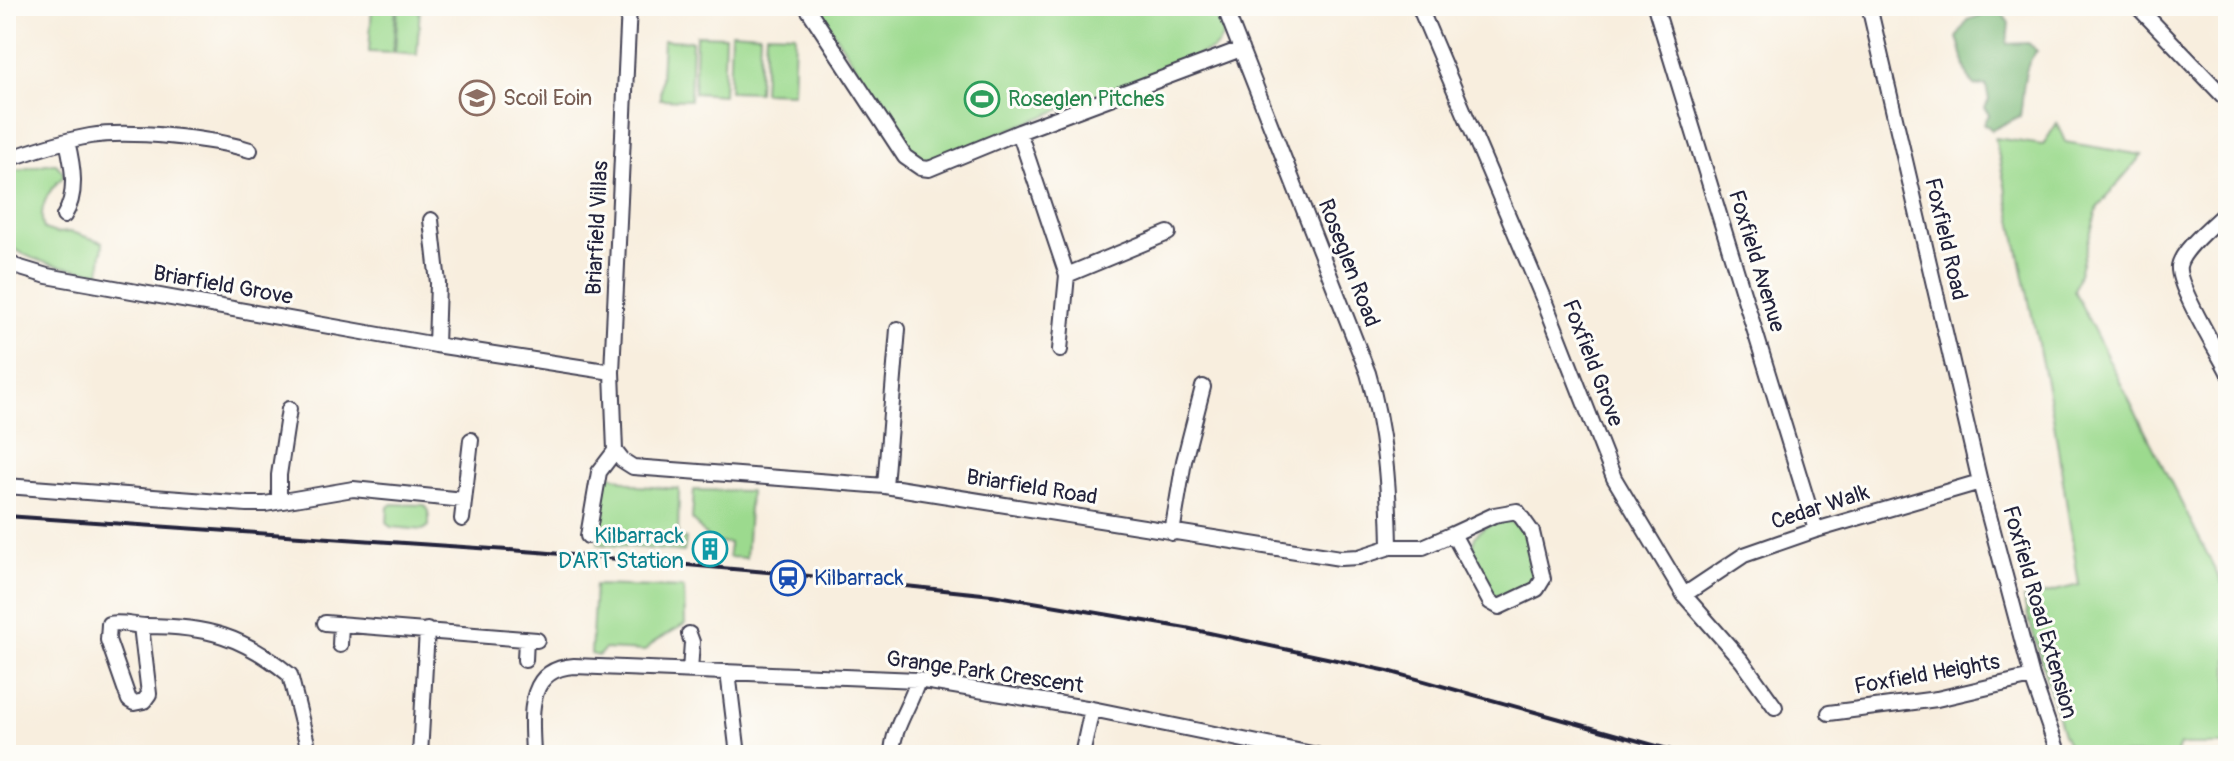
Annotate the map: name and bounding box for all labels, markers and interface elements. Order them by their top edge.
school or university icon: Scoil Eoin [458,79,496,117]
sports icon: Roseglen Pitches [963,80,1001,118]
place label: Scoil Eoin [503,84,592,112]
place label: Roseglen Pitches [1008,85,1164,113]
street label: Briarfield Villas [580,160,615,296]
street label: Foxfield Road [1918,175,1974,303]
street label: Foxfield Avenue [1722,187,1792,335]
street label: Roseglen Road [1312,195,1386,331]
street label: Briarfield Grove [151,259,295,311]
street label: Foxfield Grove [1556,296,1630,431]
street label: Briarfield Road [964,463,1100,511]
street label: Cedar Walk [1767,478,1873,536]
street label: Foxfield Road Extension [1996,502,2084,722]
place label: Kilbarrack DART Station [558,522,684,575]
building icon: Kilbarrack DART Station [691,530,729,568]
station icon: Kilbarrack [769,559,807,597]
place label: Kilbarrack [814,564,904,592]
street label: Grange Park Crescent [885,644,1086,700]
street label: Foxfield Heights [1852,647,2002,701]

